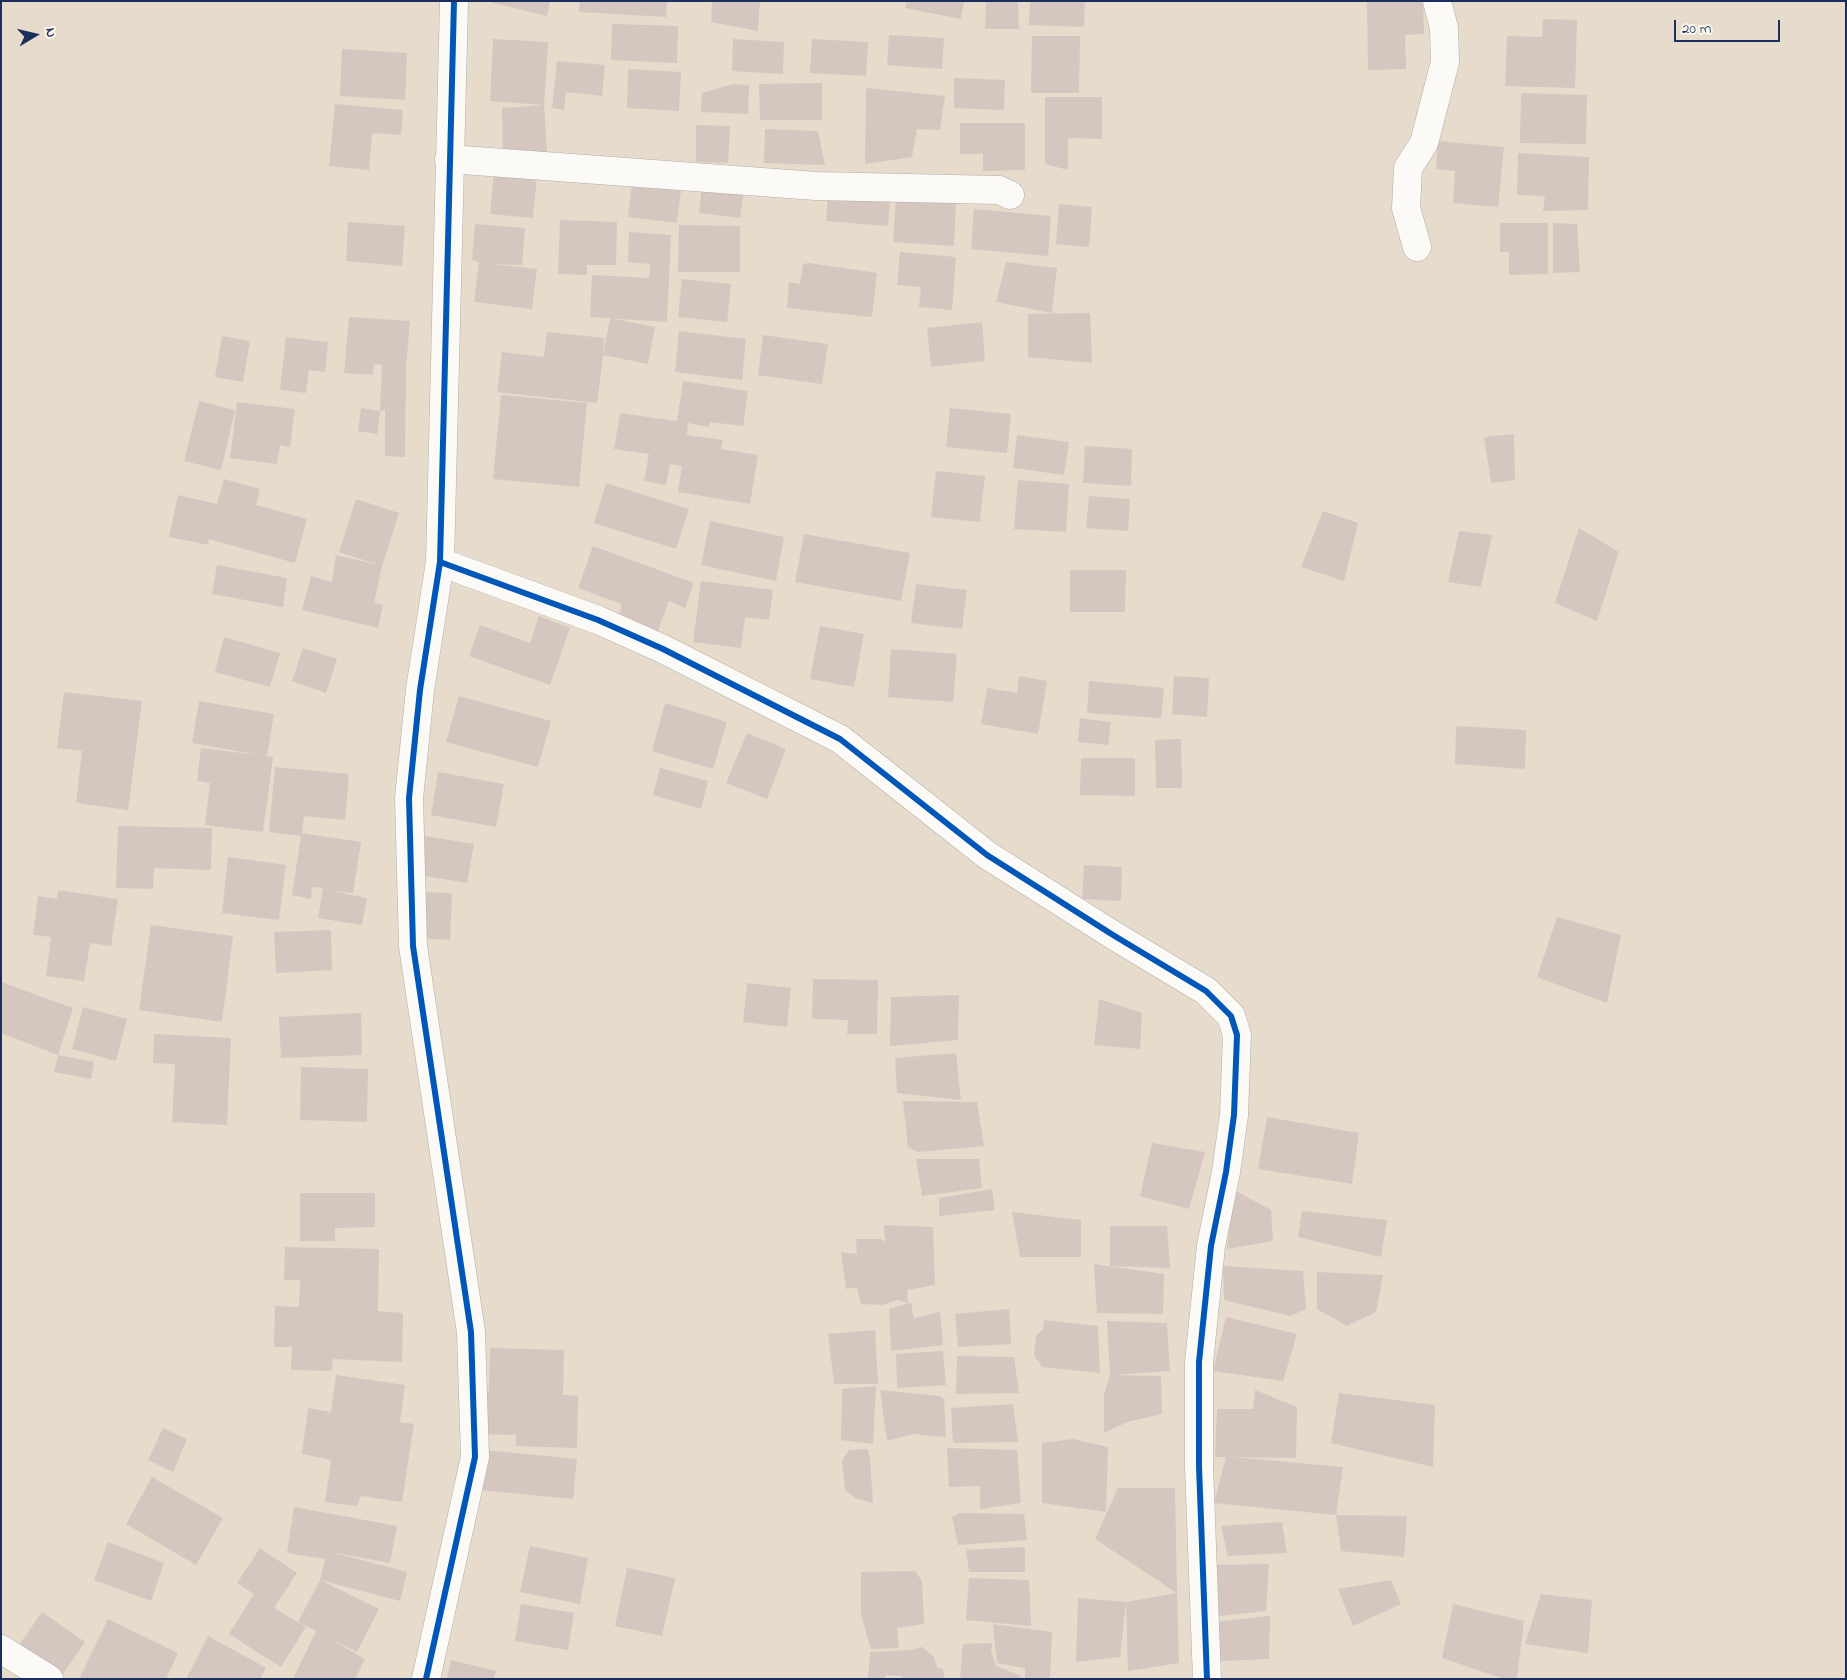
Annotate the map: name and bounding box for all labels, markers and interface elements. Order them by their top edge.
north arrow [10,10,60,60]
scale bar [1677,10,1783,42]
text: 20 m [1682,18,1711,40]
text: N [39,26,61,39]

